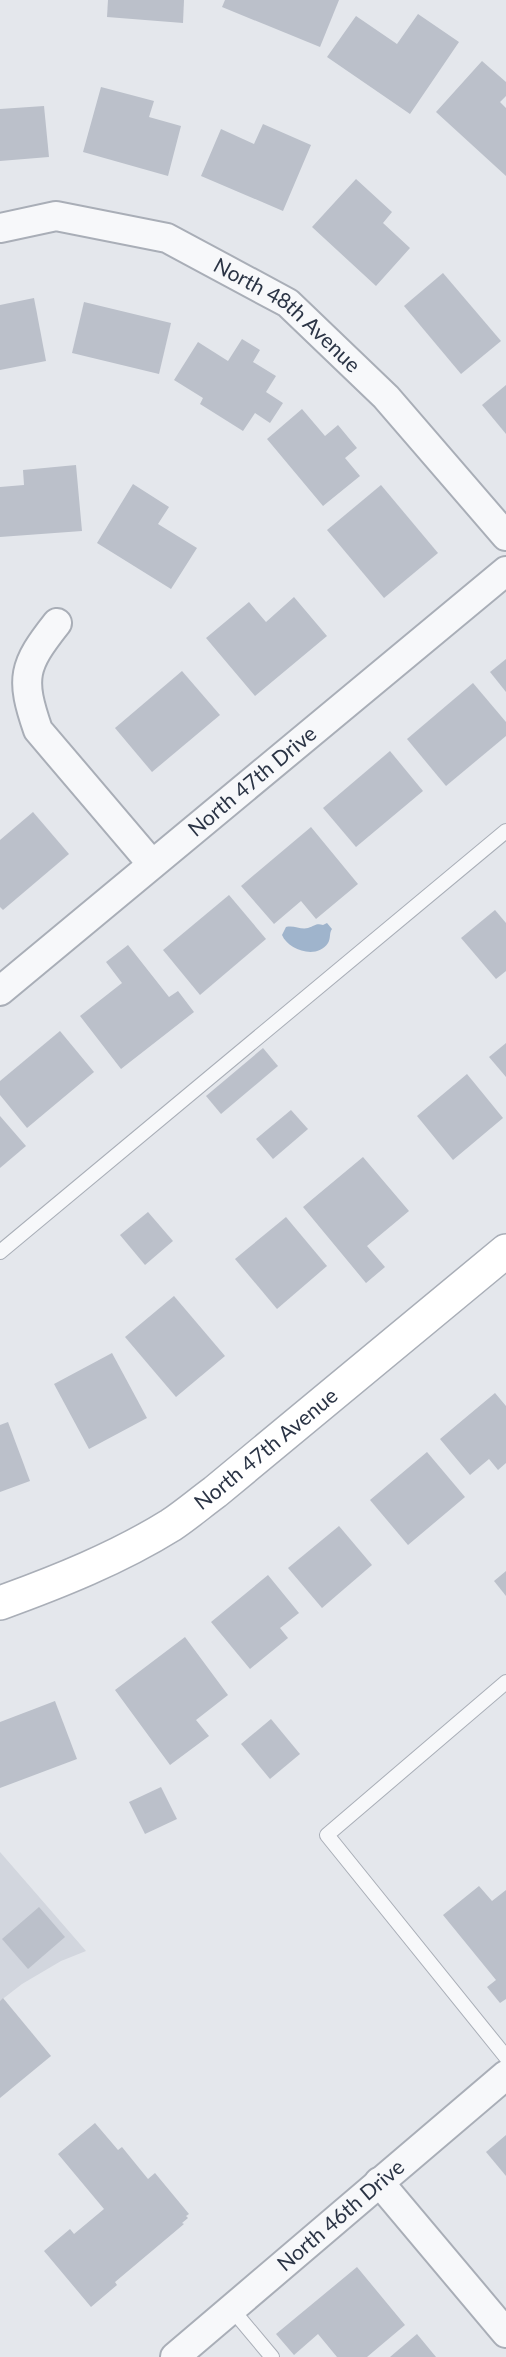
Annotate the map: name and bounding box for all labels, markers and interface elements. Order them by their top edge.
street label: North 48th Avenue [210,252,366,377]
street label: North 47th Drive [182,720,321,841]
street label: North 47th Avenue [189,1382,342,1514]
street label: North 46th Drive [271,2153,409,2276]

